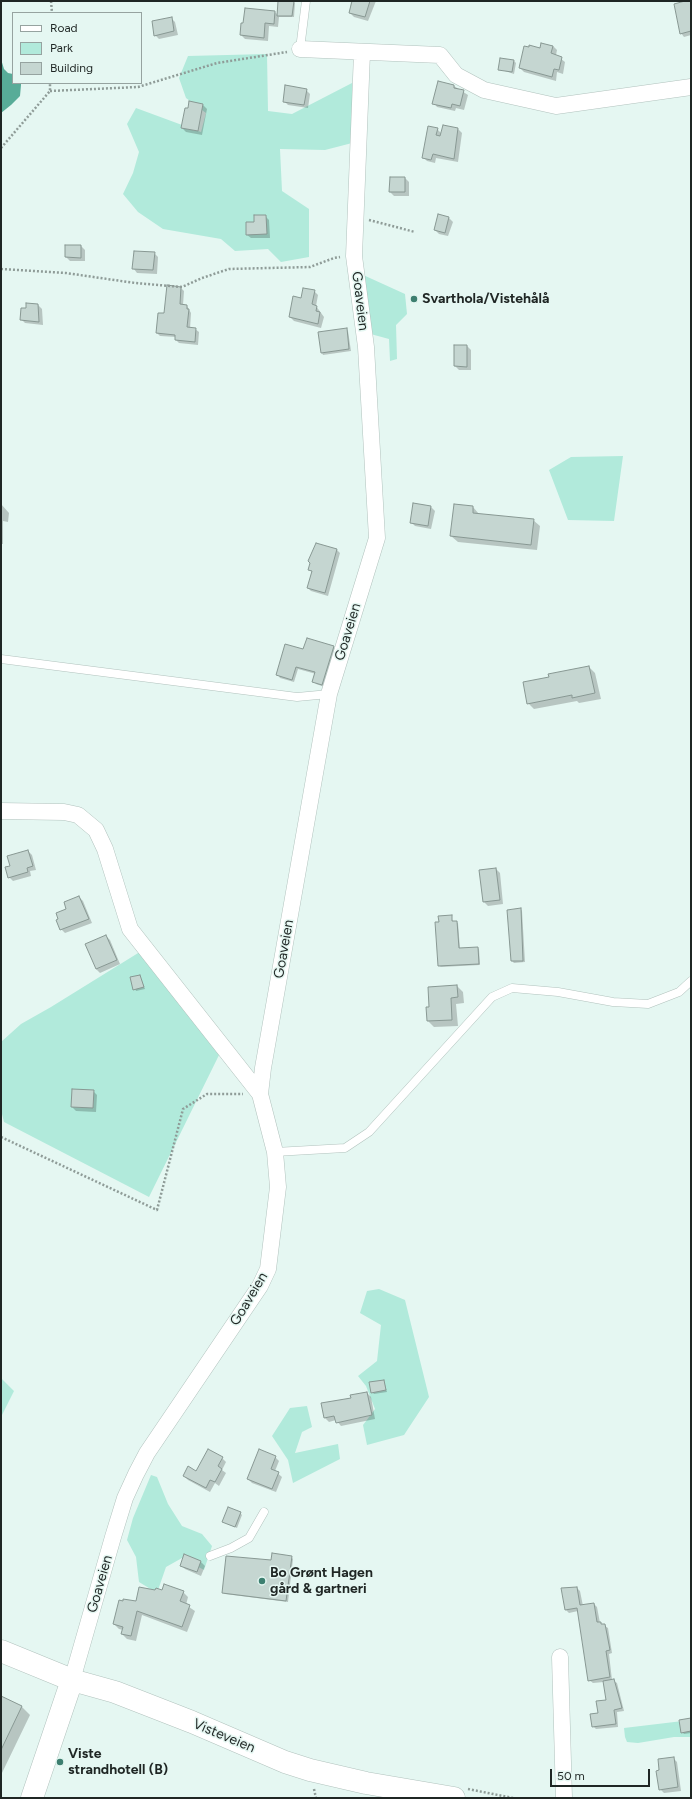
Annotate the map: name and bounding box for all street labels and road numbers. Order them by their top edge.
street label: Goaveien [348,271,372,331]
street label: Goaveien [331,601,365,663]
street label: Goaveien [271,918,297,980]
street label: Goaveien [227,1269,271,1329]
street label: Goaveien [84,1553,116,1615]
street label: Visteveien [191,1715,257,1757]

